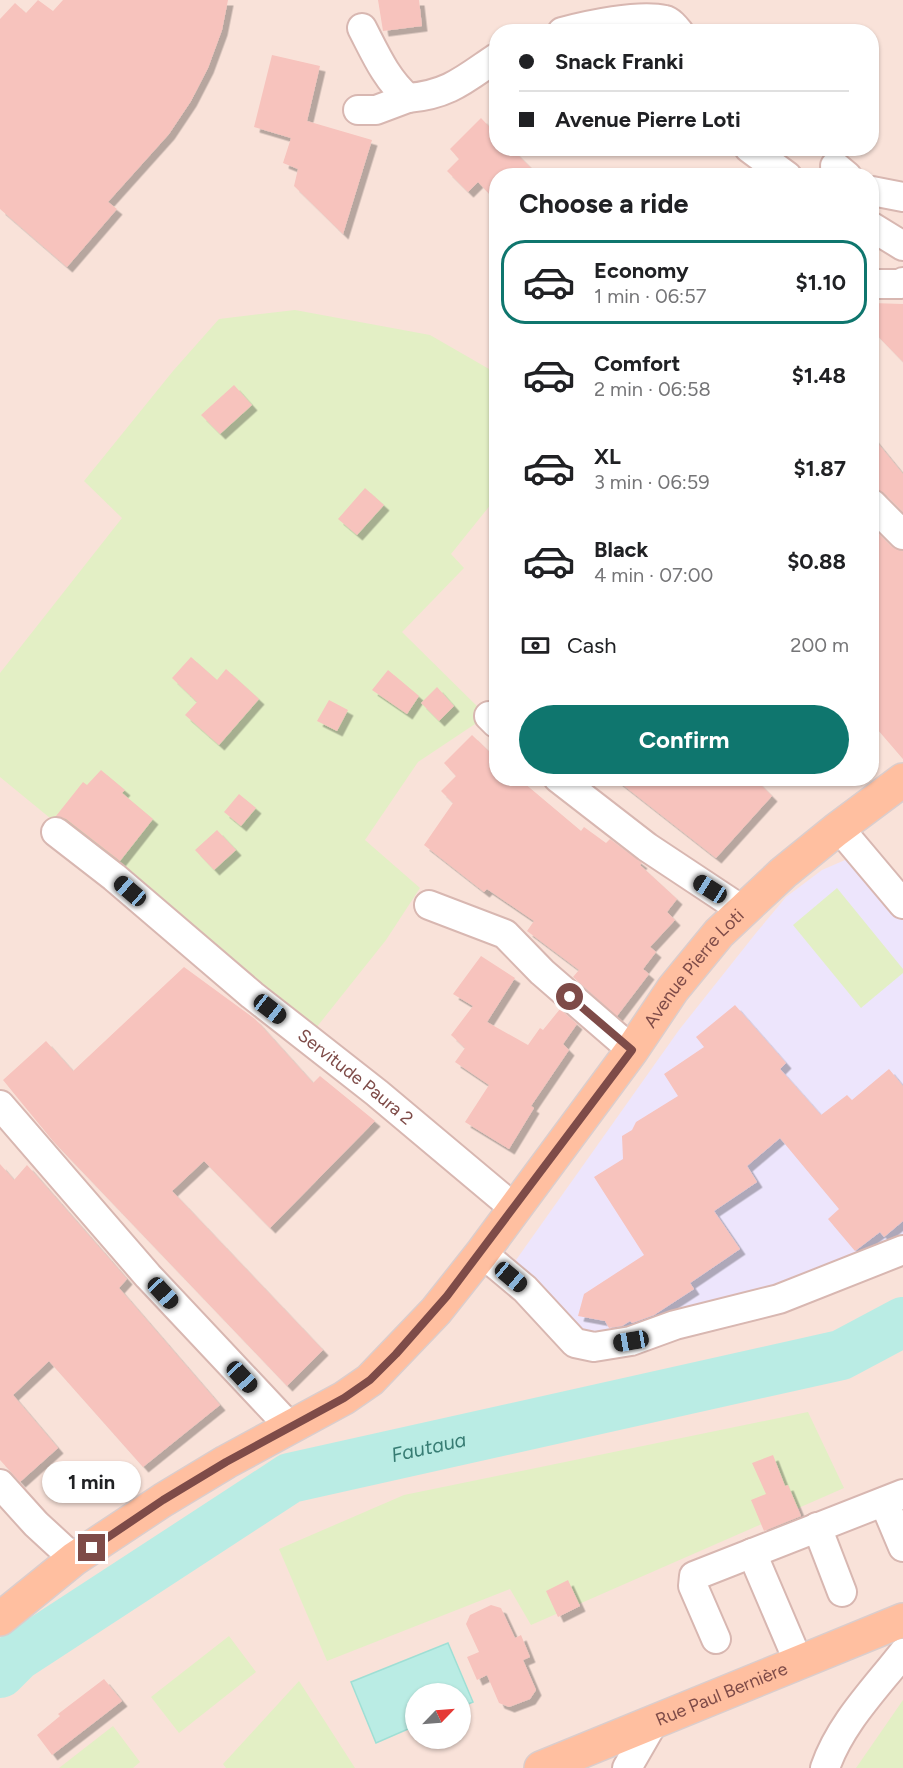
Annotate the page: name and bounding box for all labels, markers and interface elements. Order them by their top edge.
text: Snack Franki [555,48,684,75]
text: Avenue Pierre Loti [555,106,741,133]
text: Choose a ride [519,187,688,220]
icon: car [522,255,576,309]
text: Economy [594,257,689,284]
text: $1.10 [796,269,846,296]
text: 1 min · 06:57 [594,284,706,308]
icon: car [522,348,576,402]
text: Comfort [594,350,680,377]
text: $1.48 [792,362,846,389]
text: 2 min · 06:58 [594,377,711,401]
icon: car [522,441,576,495]
text: XL [594,443,621,470]
text: $1.87 [793,455,846,482]
text: 3 min · 06:59 [594,470,710,494]
icon: car [522,534,576,588]
text: Black [594,536,648,563]
text: $0.88 [787,548,846,575]
text: 4 min · 07:00 [594,563,713,587]
icon: cash [519,629,552,662]
text: Cash [567,632,617,659]
text: 200 m [790,633,849,657]
button: Confirm [519,705,849,774]
car [111,872,149,910]
car [690,872,730,906]
street label: Avenue Pierre Loti [639,904,749,1032]
route start [556,983,583,1010]
car [250,991,290,1027]
street label: Servitude Paura 2 [293,1024,418,1130]
car [491,1259,531,1295]
car [144,1274,182,1312]
car [612,1329,650,1353]
car [223,1358,261,1396]
water label: Fautaua [389,1427,469,1467]
callout: 1 min [42,1461,142,1503]
text: 1 min [68,1470,115,1494]
route end [78,1534,105,1561]
street label: Rue Paul Bernière [652,1657,791,1731]
north arrow [405,1683,471,1749]
map controls [405,1683,471,1749]

